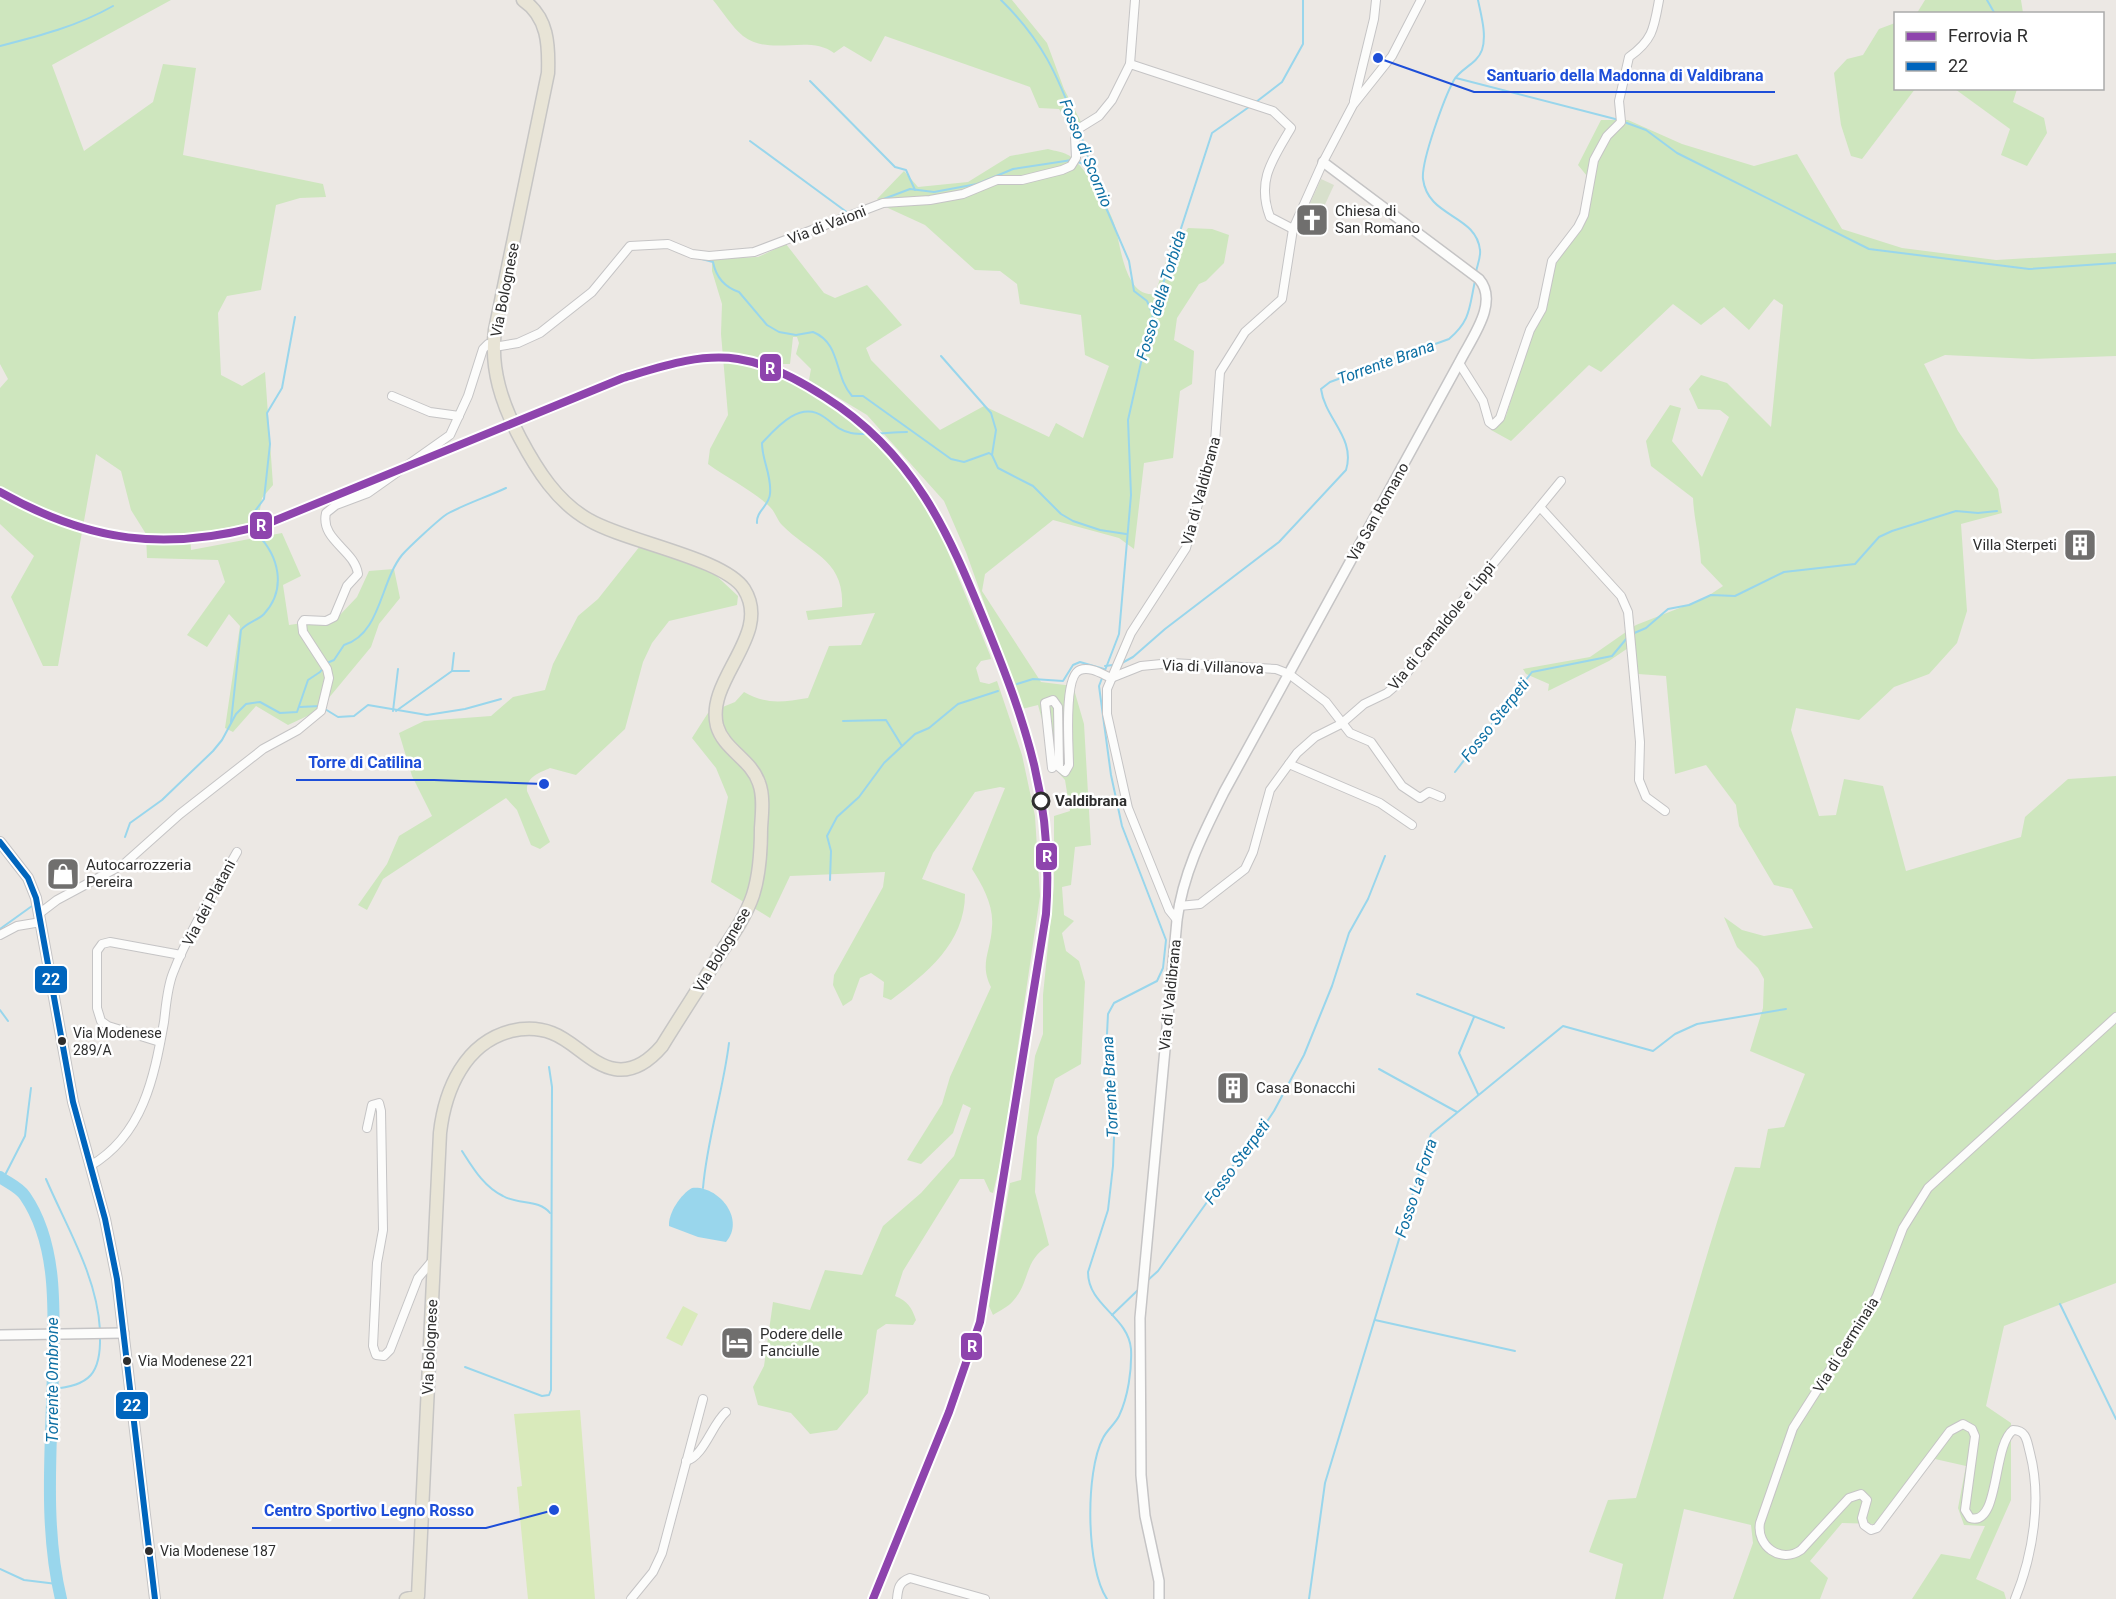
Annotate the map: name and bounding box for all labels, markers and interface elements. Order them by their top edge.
legend [1894,12,2104,90]
text: Ferrovia R [1948,25,2028,46]
text: 22 [1948,55,1968,76]
callout: Santuario della Madonna di Valdibrana [1474,58,1775,92]
text: Santuario della Madonna di Valdibrana [1486,66,1764,85]
water label: Fosso di Scornio [1056,96,1116,210]
street label: Via di Vaioni [785,202,869,248]
church icon: Chiesa di San Romano [1294,202,1330,238]
place label: Chiesa di San Romano [1335,202,1420,237]
water label: Fosso della Torbida [1132,228,1190,362]
street label: Via Bolognese [487,241,523,339]
water label: Torrente Brana [1335,336,1437,388]
line badge: R [759,353,782,382]
text: R [765,359,775,378]
street label: Via di Valdibrana [1178,435,1224,547]
street label: Via San Romano [1343,459,1413,565]
line badge: R [249,511,273,540]
text: R [256,516,266,535]
building icon: Villa Sterpeti [2062,527,2098,563]
place label: Villa Sterpeti [1973,536,2057,554]
street label: Via di Camaldole e Lippi [1385,558,1499,694]
street label: Via di Villanova [1162,656,1264,678]
water label: Fosso Sterpeti [1457,675,1533,765]
callout: Torre di Catilina [296,746,434,780]
text: Torre di Catilina [308,753,422,772]
marker: Valdibrana [1032,792,1050,810]
place label: Valdibrana [1055,792,1127,810]
line badge: R [1035,842,1058,871]
text: R [1042,847,1052,866]
shop icon: Autocarrozzeria Pereira [45,856,81,892]
place label: Autocarrozzeria Pereira [86,856,191,891]
street label: Via dei Platani [179,857,239,949]
street label: Via Bolognese [690,904,754,996]
street label: Via di Valdibrana [1155,938,1185,1052]
line badge: 22 [34,965,68,994]
text: 22 [42,970,60,989]
place label: Via Modenese 289/A [73,1025,162,1058]
marker: Via Modenese 289/A [56,1035,68,1047]
water label: Torrente Brana [1098,1036,1122,1138]
building icon: Casa Bonacchi [1215,1070,1251,1106]
place label: Casa Bonacchi [1256,1079,1356,1097]
water label: Fosso Sterpeti [1200,1116,1274,1208]
water label: Fosso La Forra [1391,1136,1441,1240]
street label: Via di Germinaia [1809,1294,1883,1396]
street label: Via Bolognese [419,1299,441,1395]
water label: Torrente Ombrone [43,1317,62,1443]
hotel icon: Podere delle Fanciulle [719,1325,755,1361]
place label: Podere delle Fanciulle [760,1325,843,1360]
line badge: R [960,1332,983,1361]
text: R [967,1337,977,1356]
place label: Via Modenese 221 [138,1353,254,1369]
marker: Via Modenese 221 [121,1355,133,1367]
line badge: 22 [115,1391,149,1420]
text: 22 [123,1396,141,1415]
callout: Centro Sportivo Legno Rosso [252,1494,486,1528]
text: Centro Sportivo Legno Rosso [264,1501,474,1520]
place label: Via Modenese 187 [160,1543,276,1559]
marker: Via Modenese 187 [143,1545,155,1557]

